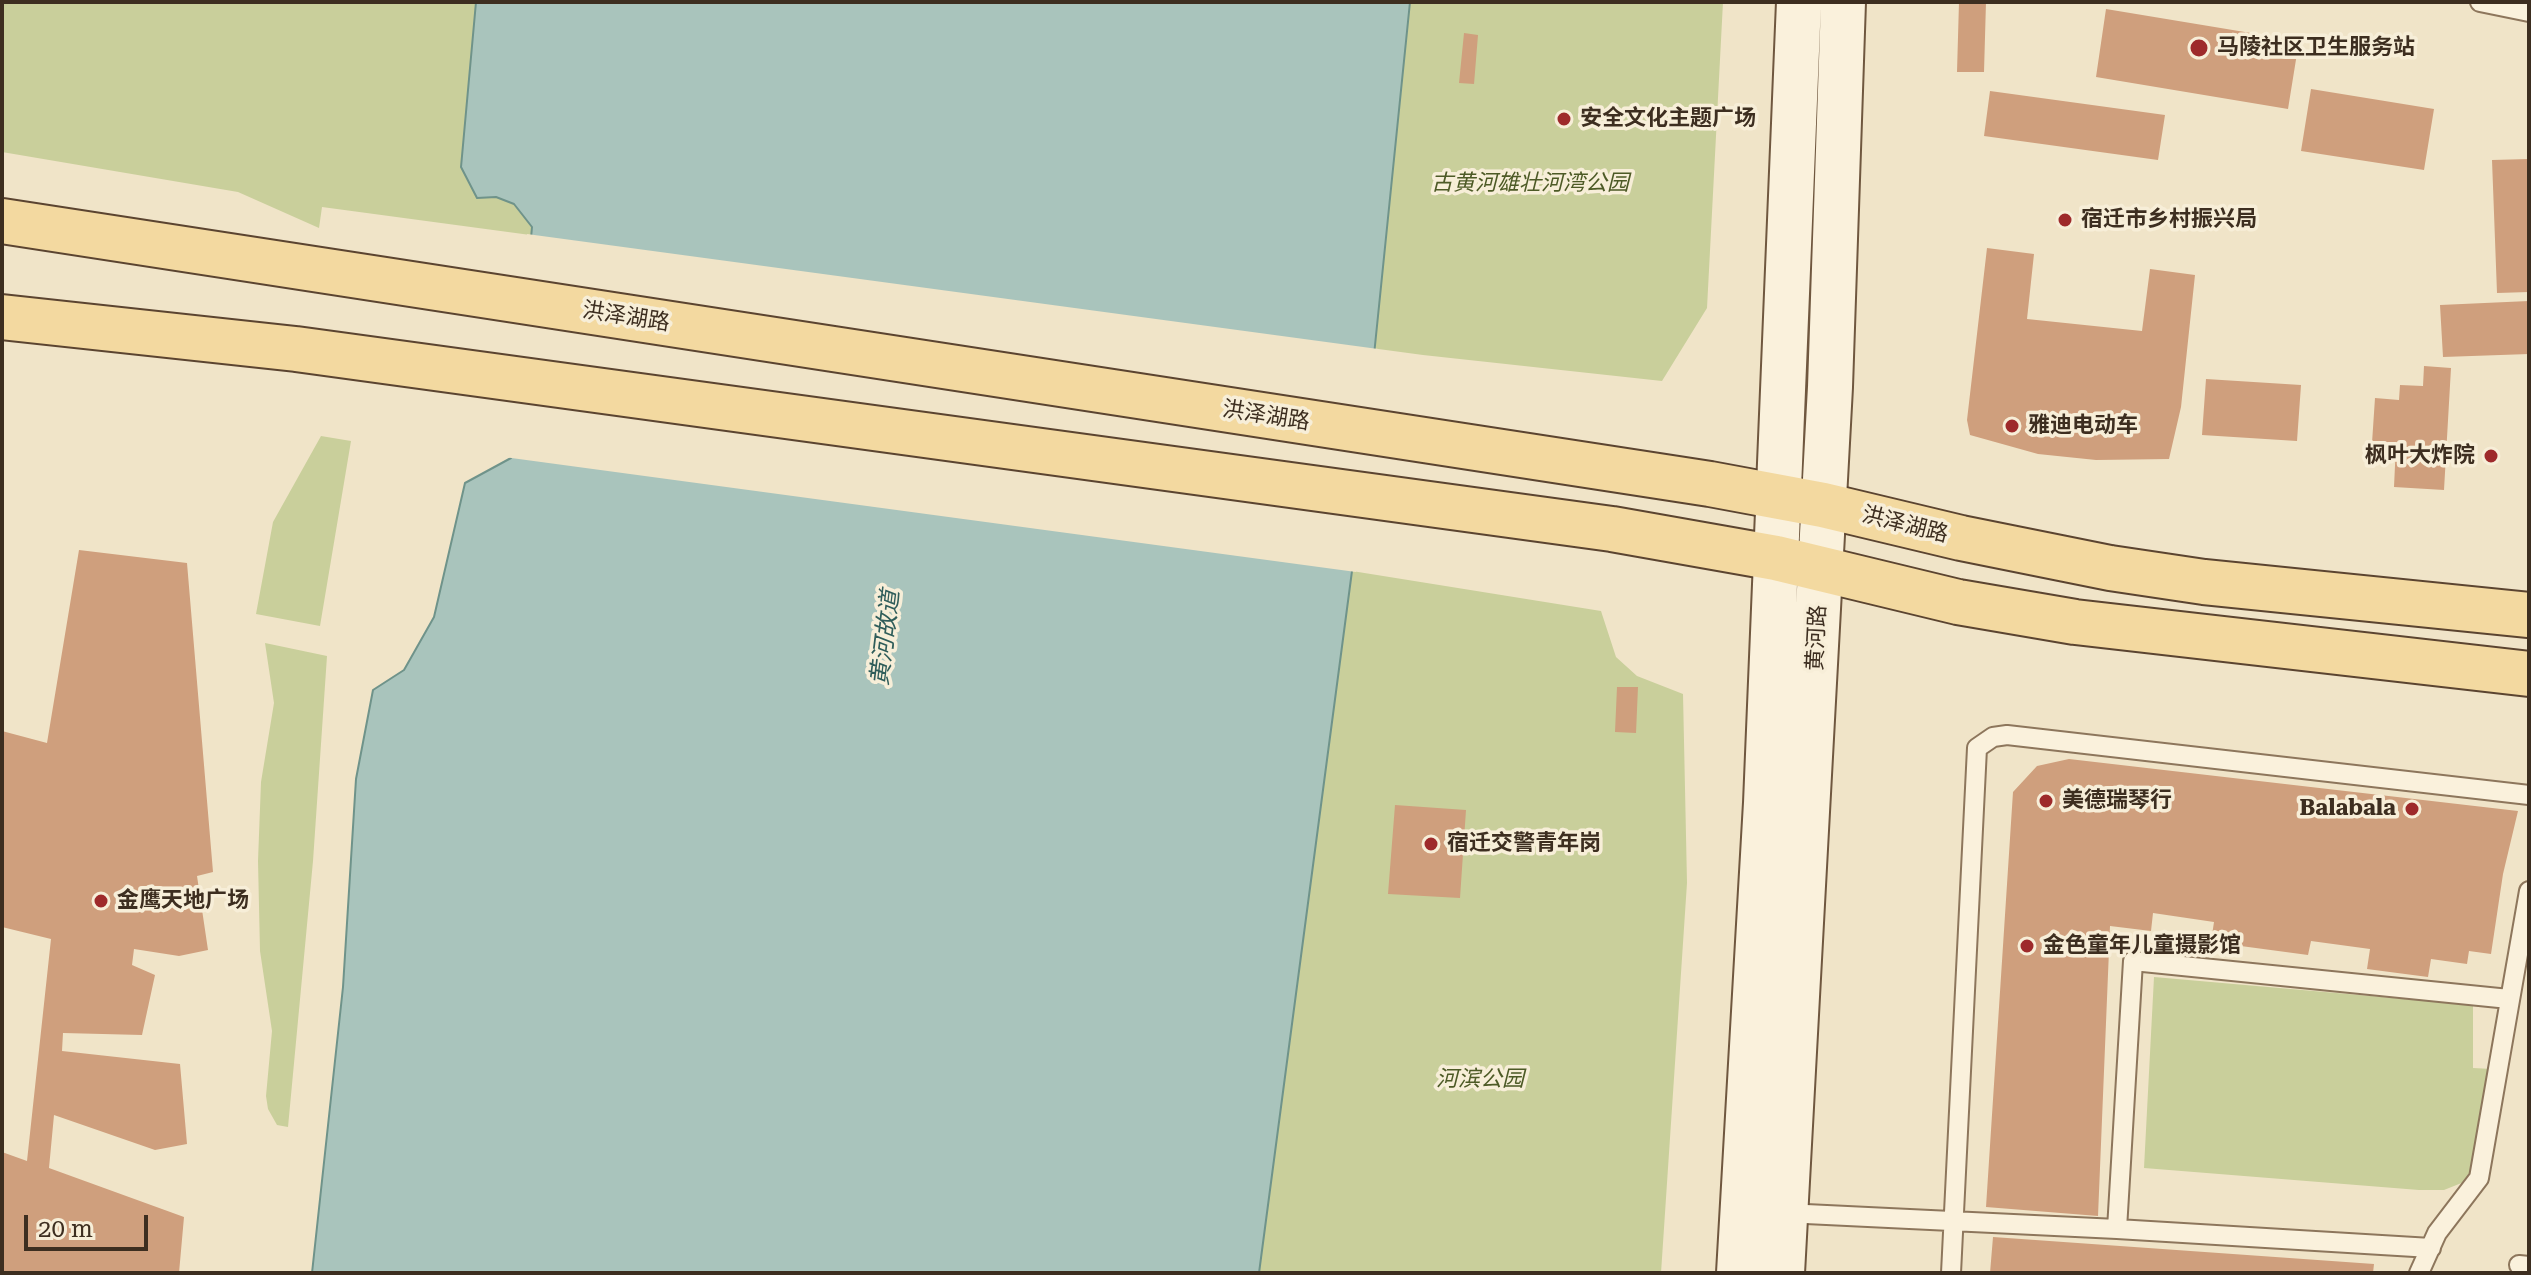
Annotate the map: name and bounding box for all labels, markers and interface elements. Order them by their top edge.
place label: 马陵社区卫生服务站 [2217,35,2415,61]
marker: 马陵社区卫生服务站 [2188,37,2210,59]
place label: 安全文化主题广场 [1580,106,1756,132]
marker: 安全文化主题广场 [1555,110,1573,128]
park label: 古黄河雄壮河湾公园 [1431,171,1629,197]
place label: 宿迁市乡村振兴局 [2081,207,2257,233]
marker: 宿迁市乡村振兴局 [2056,211,2074,229]
street label: 洪泽湖路 [580,297,672,337]
street label: 洪泽湖路 [1220,396,1312,436]
place label: 雅迪电动车 [2028,413,2138,439]
marker: 雅迪电动车 [2003,417,2021,435]
place label: 枫叶大炸院 [2365,443,2475,469]
marker: 枫叶大炸院 [2482,447,2500,465]
street label: 洪泽湖路 [1859,502,1951,548]
water label: 黄河故道 [866,589,906,687]
street label: 黄河路 [1802,604,1832,672]
place label: 美德瑞琴行 [2062,788,2172,814]
marker: 美德瑞琴行 [2037,792,2055,810]
place label: Balabala [2300,796,2396,822]
marker: Balabala [2403,800,2421,818]
place label: 宿迁交警青年岗 [1447,831,1601,857]
marker: 宿迁交警青年岗 [1422,835,1440,853]
place label: 金鹰天地广场 [117,888,249,914]
marker: 金鹰天地广场 [92,892,110,910]
place label: 金色童年儿童摄影馆 [2043,933,2241,959]
marker: 金色童年儿童摄影馆 [2018,937,2036,955]
park label: 河滨公园 [1436,1067,1524,1093]
scale bar [28,1199,152,1249]
text: 20 m [38,1215,93,1243]

